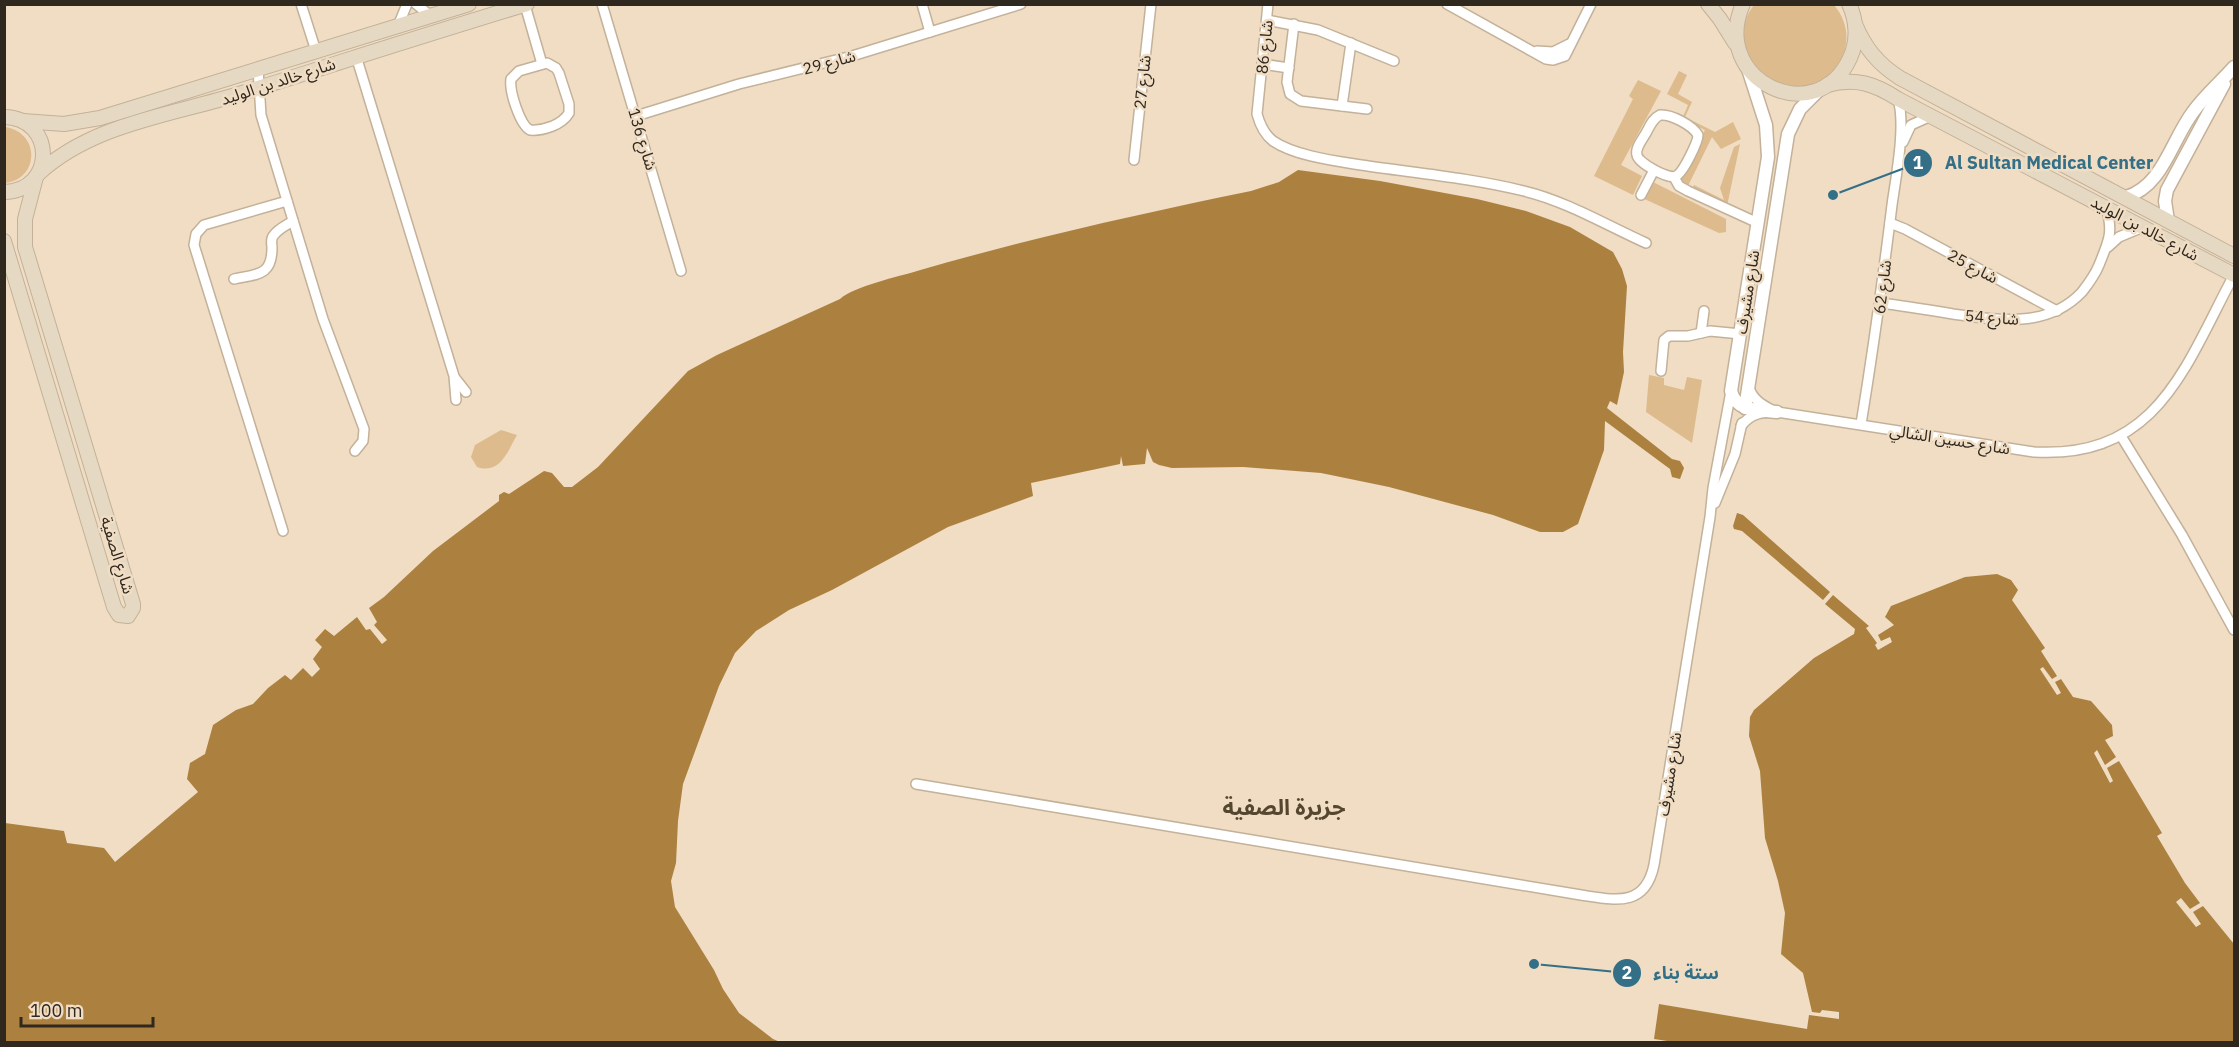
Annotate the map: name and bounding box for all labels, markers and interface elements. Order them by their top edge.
street label: شارع 86 [1251,19,1280,75]
street label: شارع 29 [800,45,859,82]
street label: شارع خالد بن الوليد [218,53,339,112]
street label: شارع 27 [1129,54,1158,110]
street label: شارع 136 [621,106,662,173]
callout: Al Sultan Medical Center [1903,145,2165,181]
text: 1 [1913,151,1924,174]
text: Al Sultan Medical Center [1945,151,2153,174]
street label: شارع خالد بن الوليد [2086,191,2202,268]
street label: شارع 25 [1943,244,2002,290]
street label: شارع مشيرف [1731,249,1766,336]
street label: شارع 62 [1869,259,1898,315]
street label: شارع 54 [1964,305,2020,332]
street label: شارع حسين الشالي [1888,420,2012,461]
street label: شارع الصفية [94,514,139,597]
street label: شارع مشيرف [1653,731,1688,818]
district label: جزيرة الصفية [1222,792,1346,821]
callout: ستة بناء [1612,955,1731,991]
text: 2 [1622,961,1632,984]
text: ستة بناء [1653,961,1719,984]
scale bar [21,990,153,1028]
text: 100 m [30,999,82,1022]

